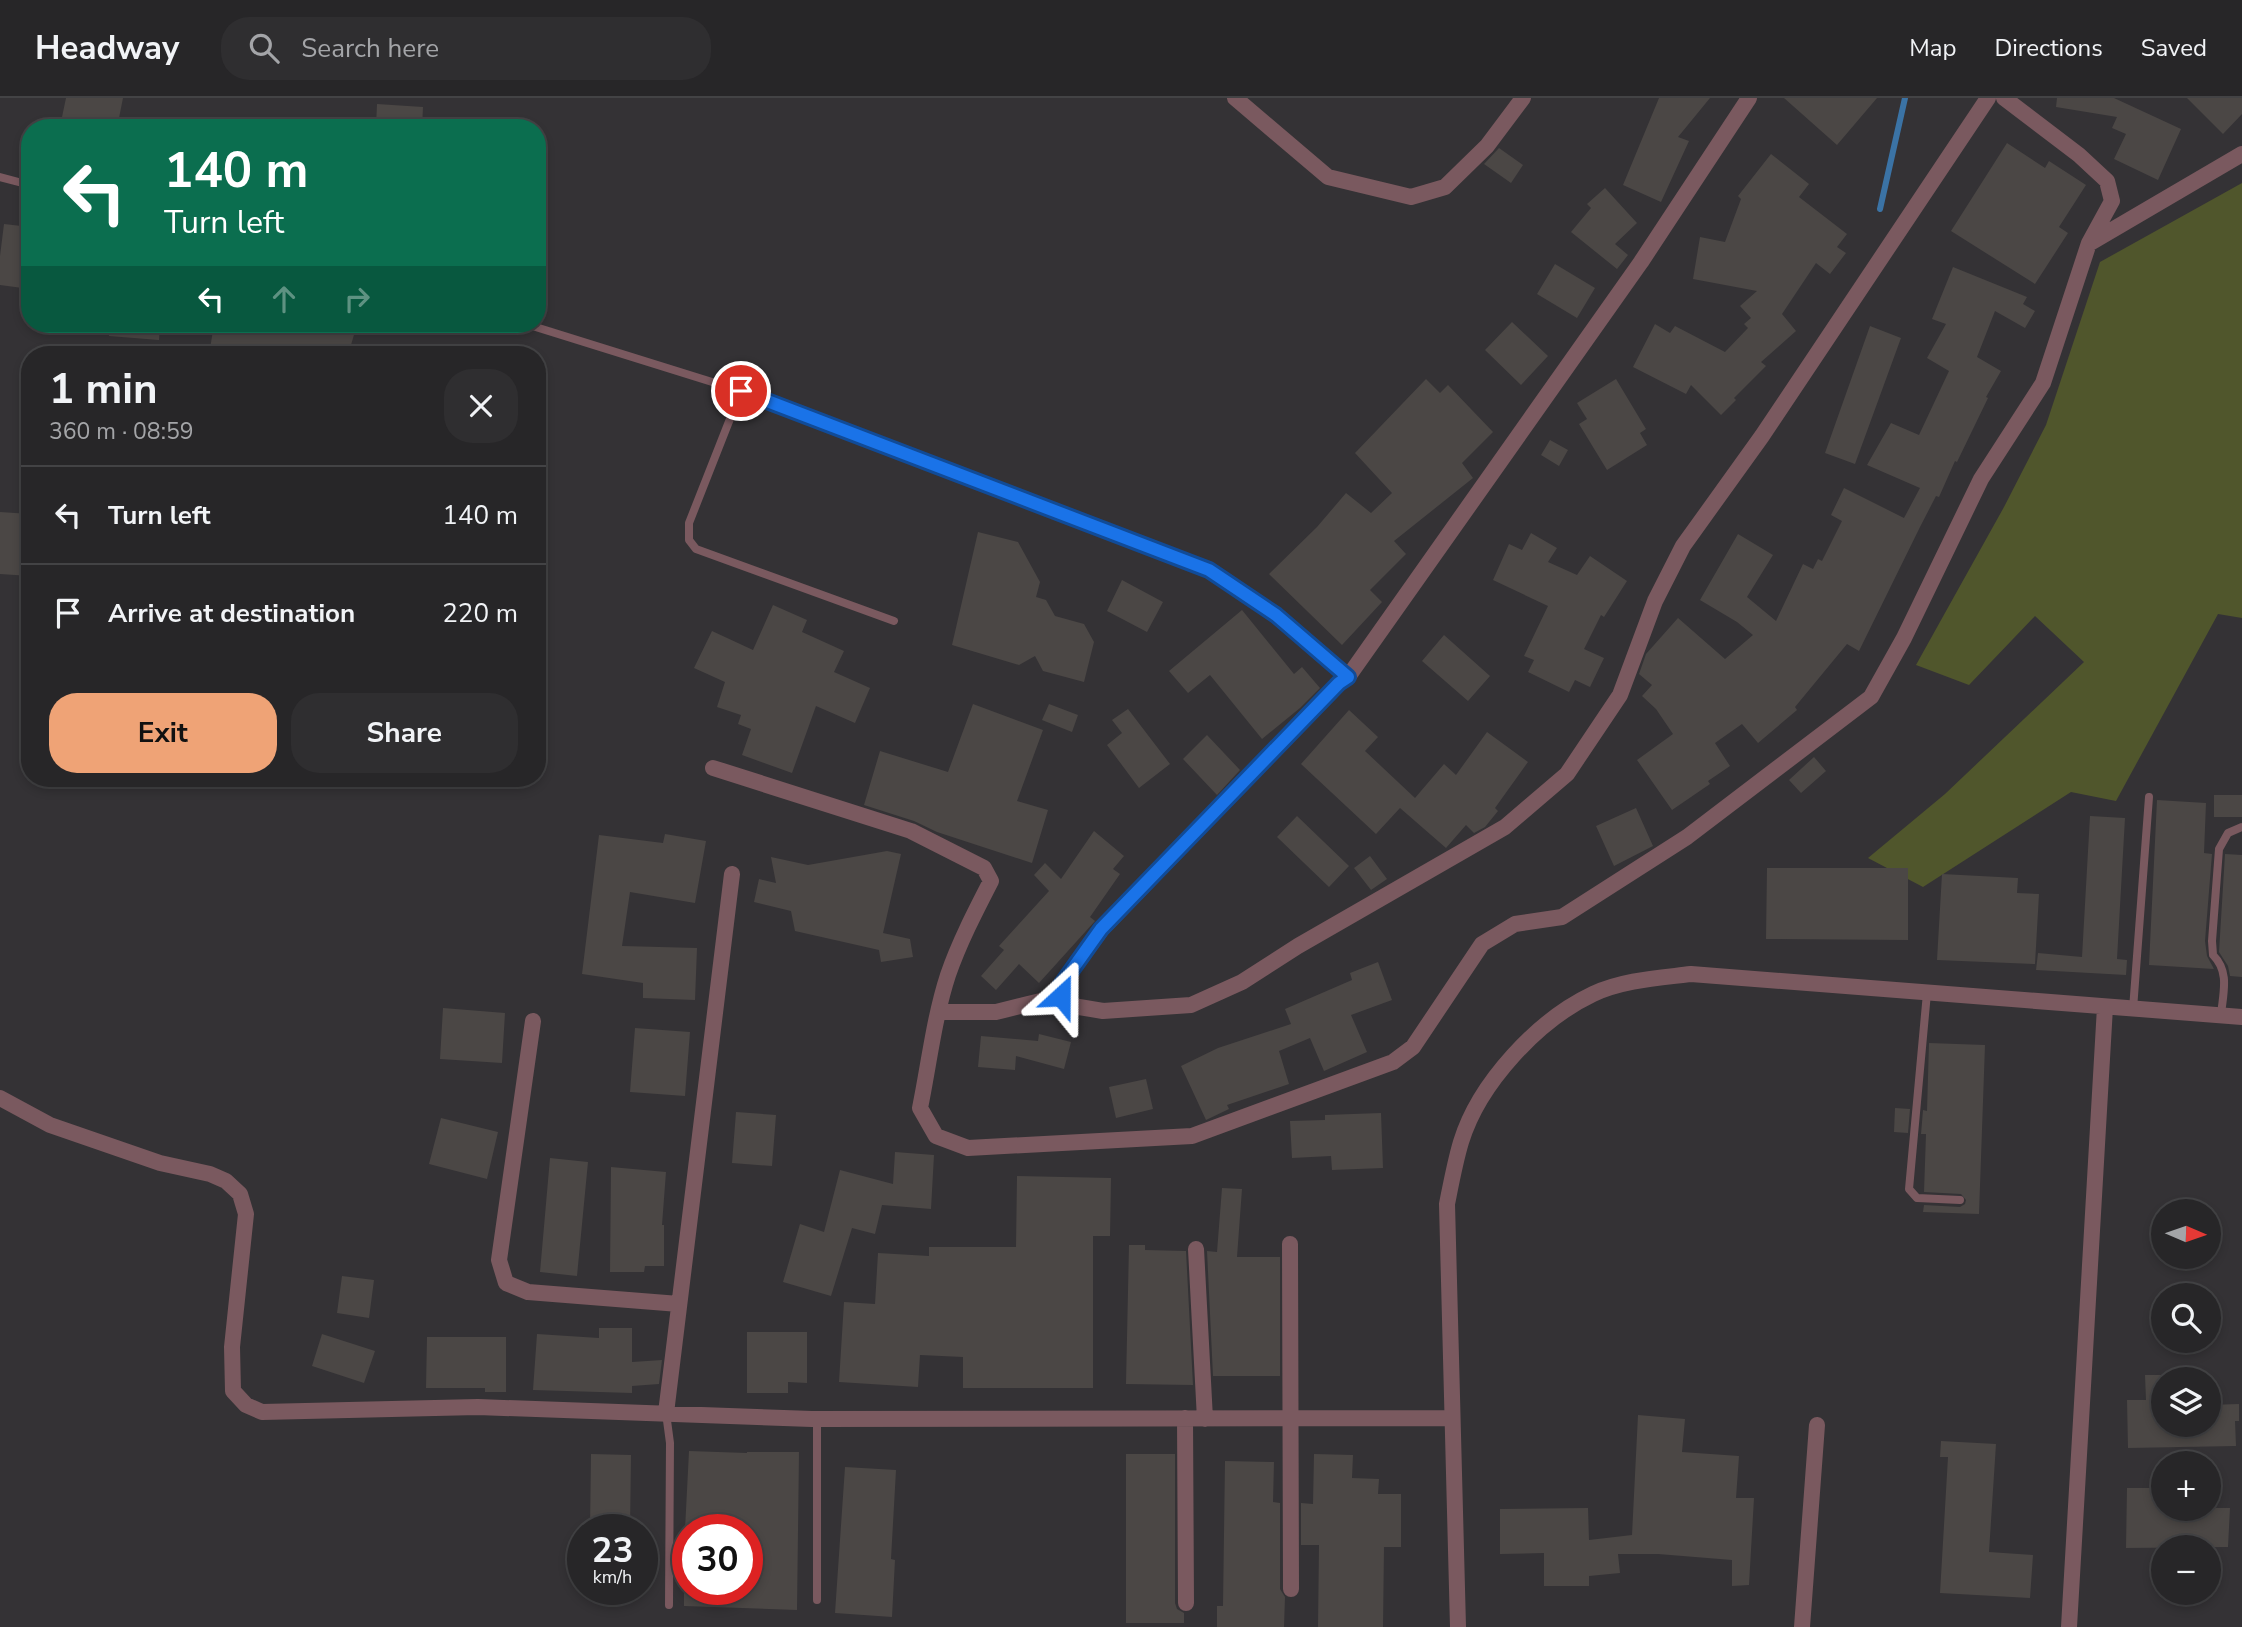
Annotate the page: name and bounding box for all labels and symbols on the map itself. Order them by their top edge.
pin [711,361,771,421]
position arrow [1024,959,1098,1033]
north arrow [2151,1199,2221,1269]
speed limit sign: 30 [672,1514,763,1605]

